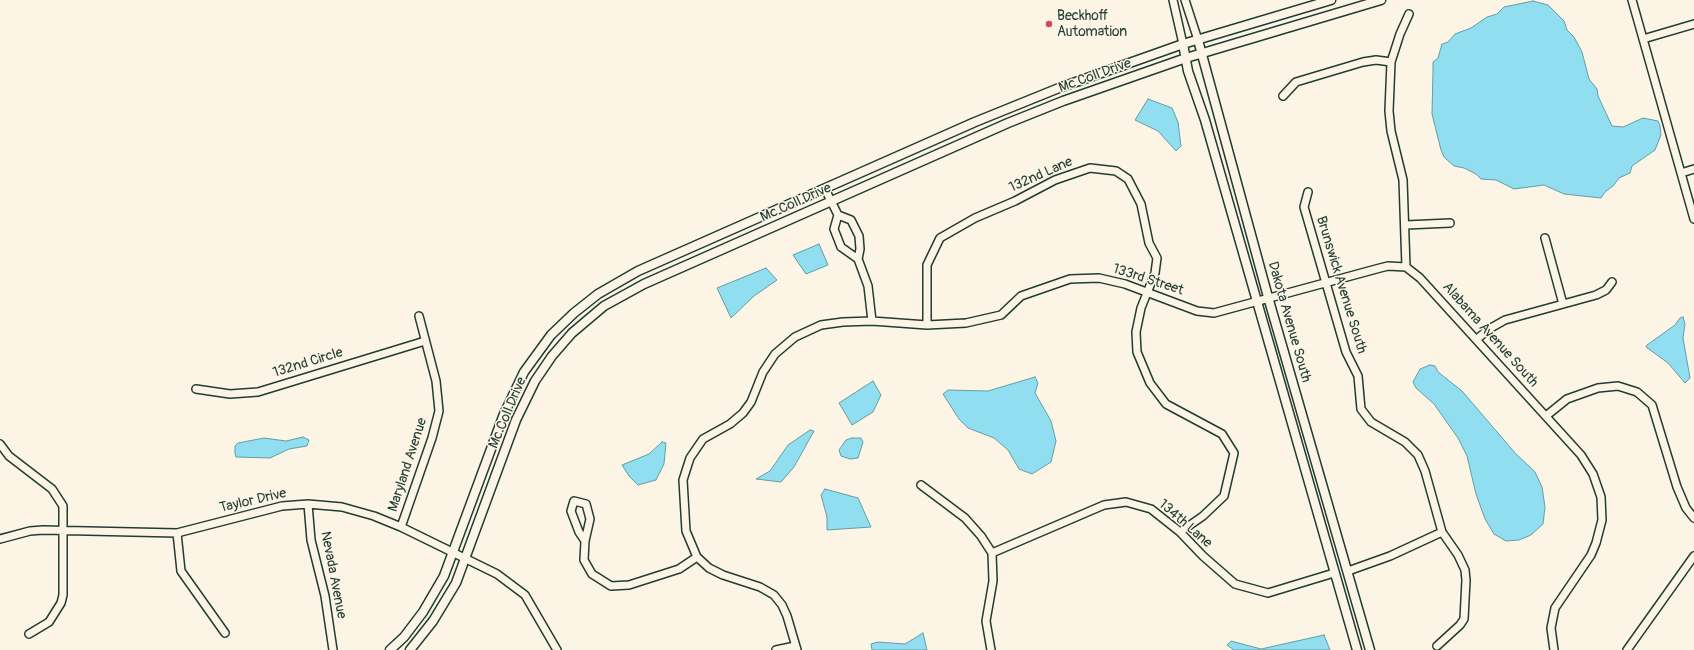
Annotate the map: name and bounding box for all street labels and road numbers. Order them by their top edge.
street label: Mc Coll Drive [1056,55,1134,97]
street label: 132nd Lane [1007,154,1075,196]
street label: Mc Coll Drive [758,180,834,226]
street label: Brunswick Avenue South [1312,214,1370,356]
street label: Dakota Avenue South [1264,260,1314,384]
street label: 133rd Street [1110,261,1186,299]
street label: Alabama Avenue South [1438,279,1542,391]
street label: 132nd Circle [271,344,345,382]
street label: Mc Coll Drive [485,375,531,451]
street label: Maryland Avenue [385,416,431,514]
street label: Taylor Drive [218,485,288,517]
street label: 134th Lane [1155,496,1215,552]
street label: Nevada Avenue [316,530,350,620]

